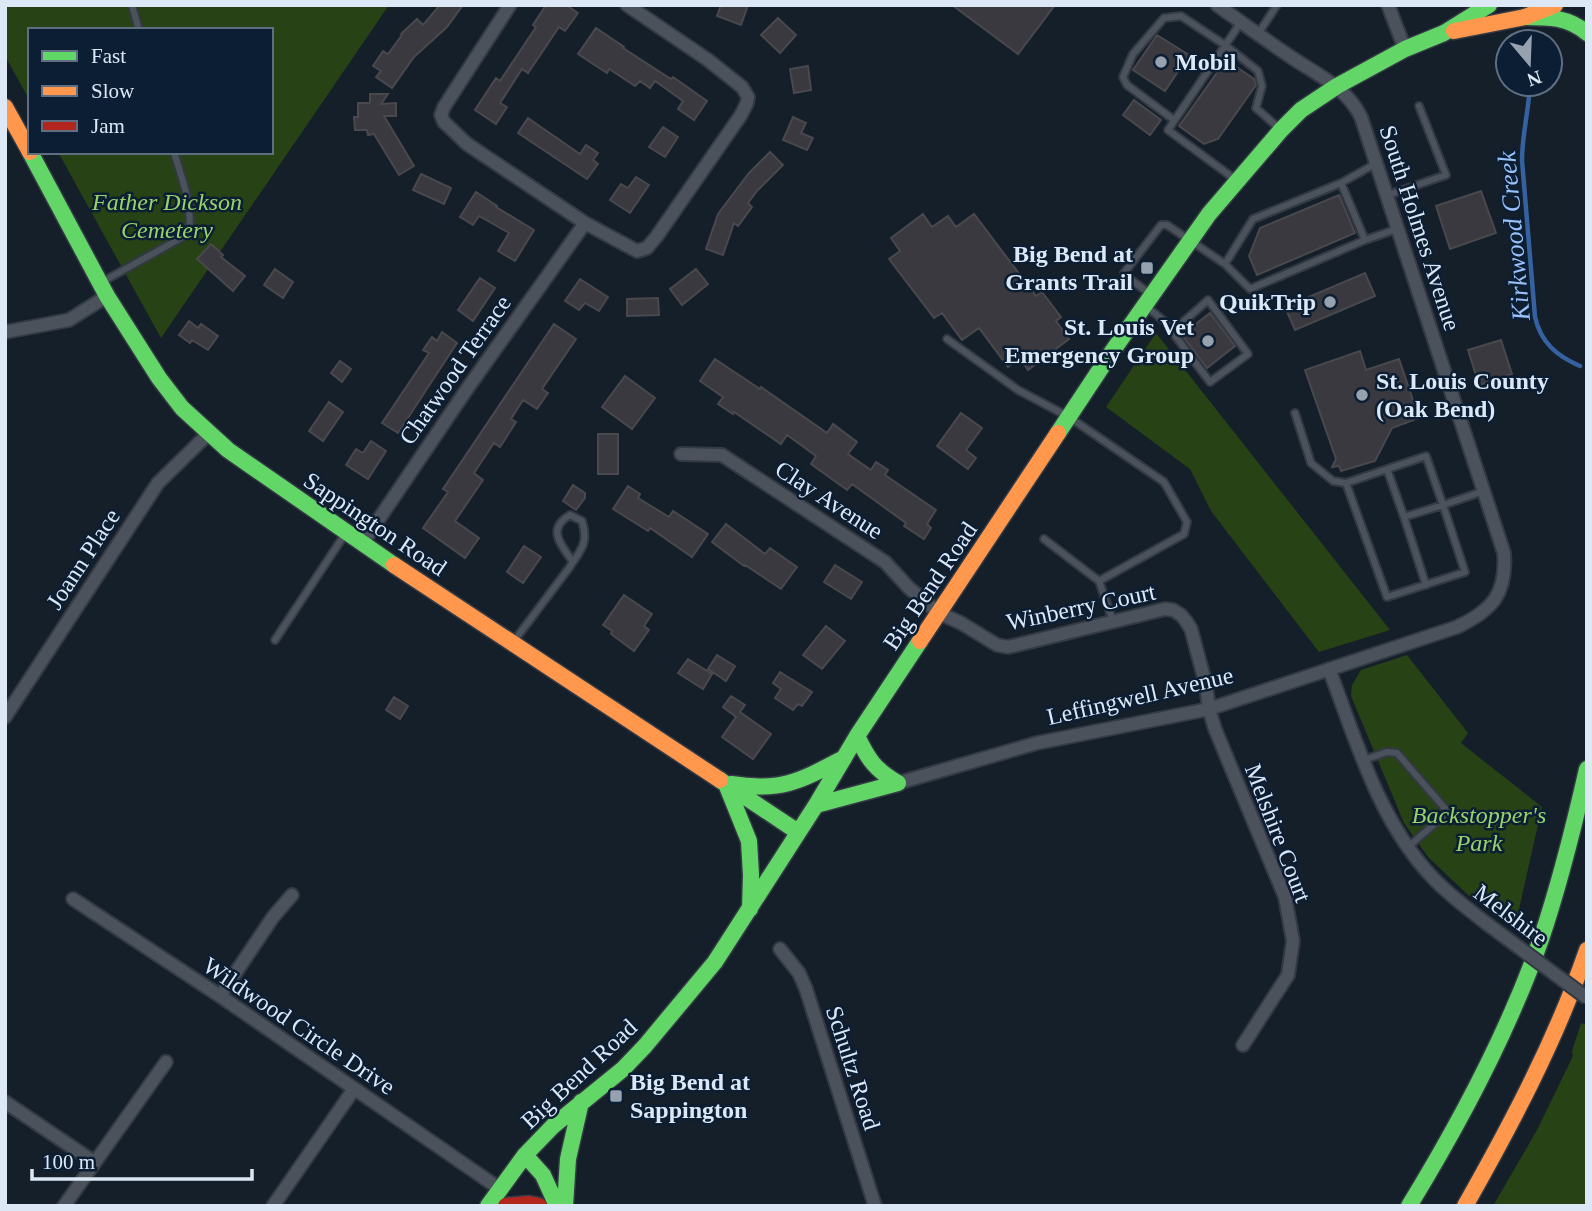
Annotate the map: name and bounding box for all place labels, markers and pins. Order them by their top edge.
place label: Mobil [1175,49,1237,75]
marker: Mobil [1153,54,1169,70]
place label: Big Bend at Grants Trail [1005,241,1133,295]
marker: Big Bend at Grants Trail [1139,260,1155,276]
place label: QuikTrip [1219,289,1316,315]
marker: QuikTrip [1322,294,1338,310]
place label: St. Louis Vet Emergency Group [1004,314,1194,368]
marker: St. Louis Vet Emergency Group [1200,333,1216,349]
place label: St. Louis County (Oak Bend) [1376,368,1549,422]
marker: St. Louis County (Oak Bend) [1354,387,1370,403]
place label: Big Bend at Sappington [630,1069,750,1123]
marker: Big Bend at Sappington [608,1088,624,1104]

